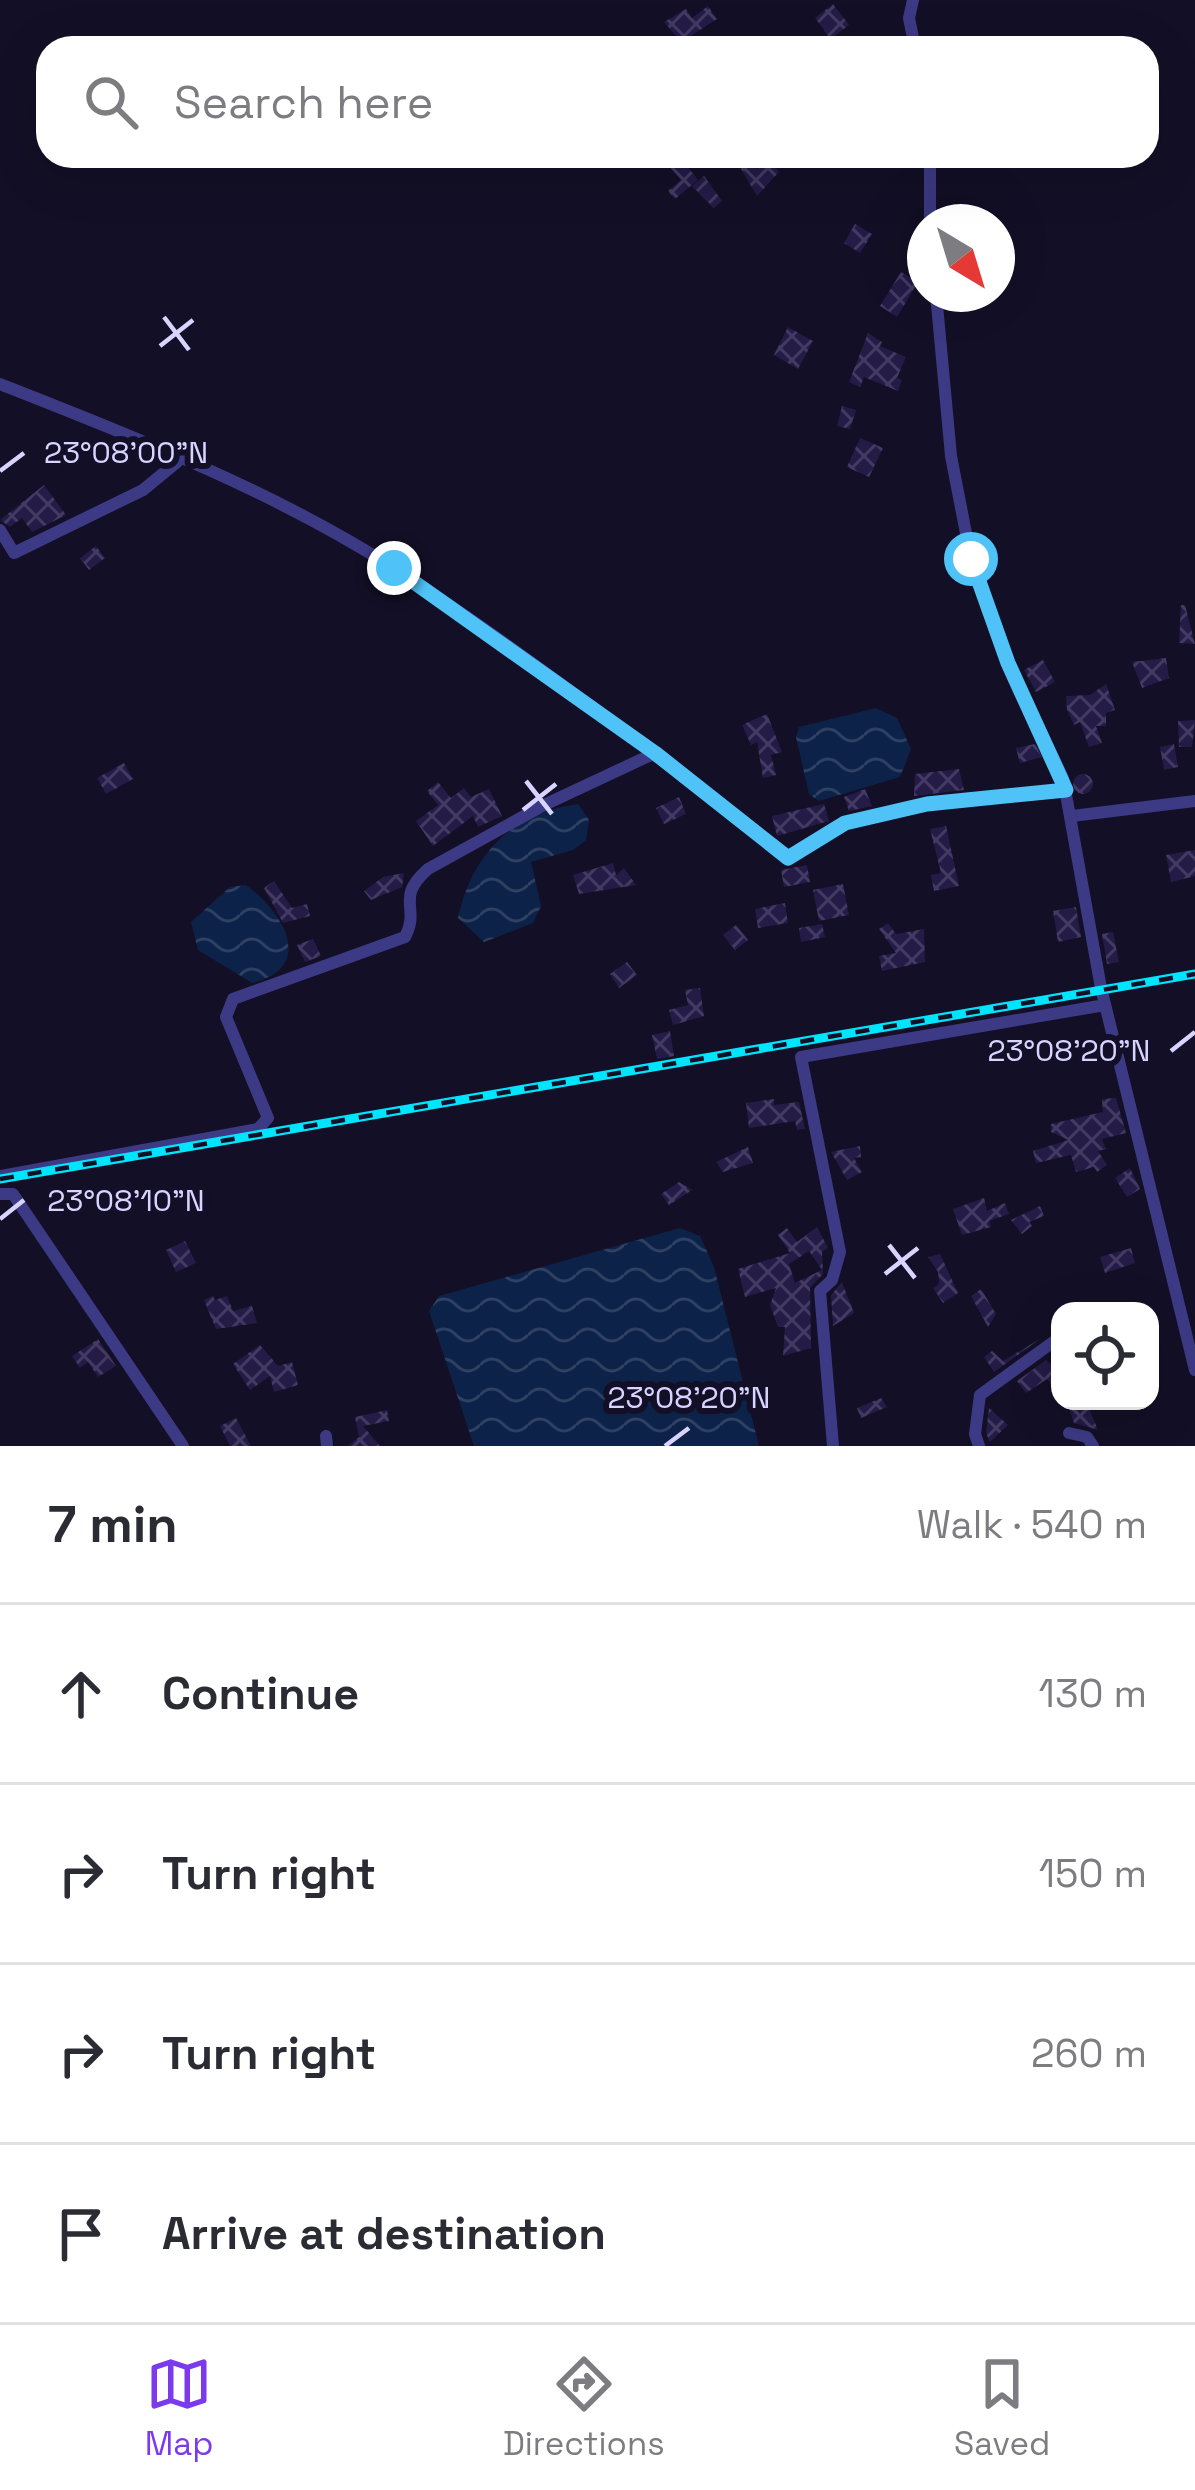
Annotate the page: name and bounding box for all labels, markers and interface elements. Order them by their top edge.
search box [36,36,1159,168]
icon: search [78,69,144,135]
text: Search here [174,74,433,131]
north arrow [907,204,1015,312]
text: 23°08'00"N [44,433,208,472]
route start [944,532,998,586]
route end [367,541,421,595]
text: 23°08'20"N [988,1031,1150,1070]
text: 23°08'10"N [47,1181,205,1220]
map controls [1051,1302,1159,1410]
button: locate [1051,1302,1159,1410]
text: 23°08'20"N [608,1378,770,1417]
text: 7 min [48,1492,178,1557]
text: Walk · 540 m [917,1500,1147,1549]
icon: ahead [48,1661,114,1727]
text: Continue [162,1665,359,1722]
text: 130 m [1039,1669,1147,1718]
icon: right [48,1841,114,1907]
text: Turn right [162,1845,376,1902]
text: 150 m [1039,1849,1147,1898]
icon: right [48,2021,114,2087]
text: Turn right [162,2025,376,2082]
text: 260 m [1031,2029,1147,2078]
icon: arrive [48,2201,114,2267]
text: Arrive at destination [162,2205,606,2262]
tab: Map [145,2351,213,2465]
tab: Directions [503,2351,665,2465]
tab: Saved [954,2351,1050,2465]

